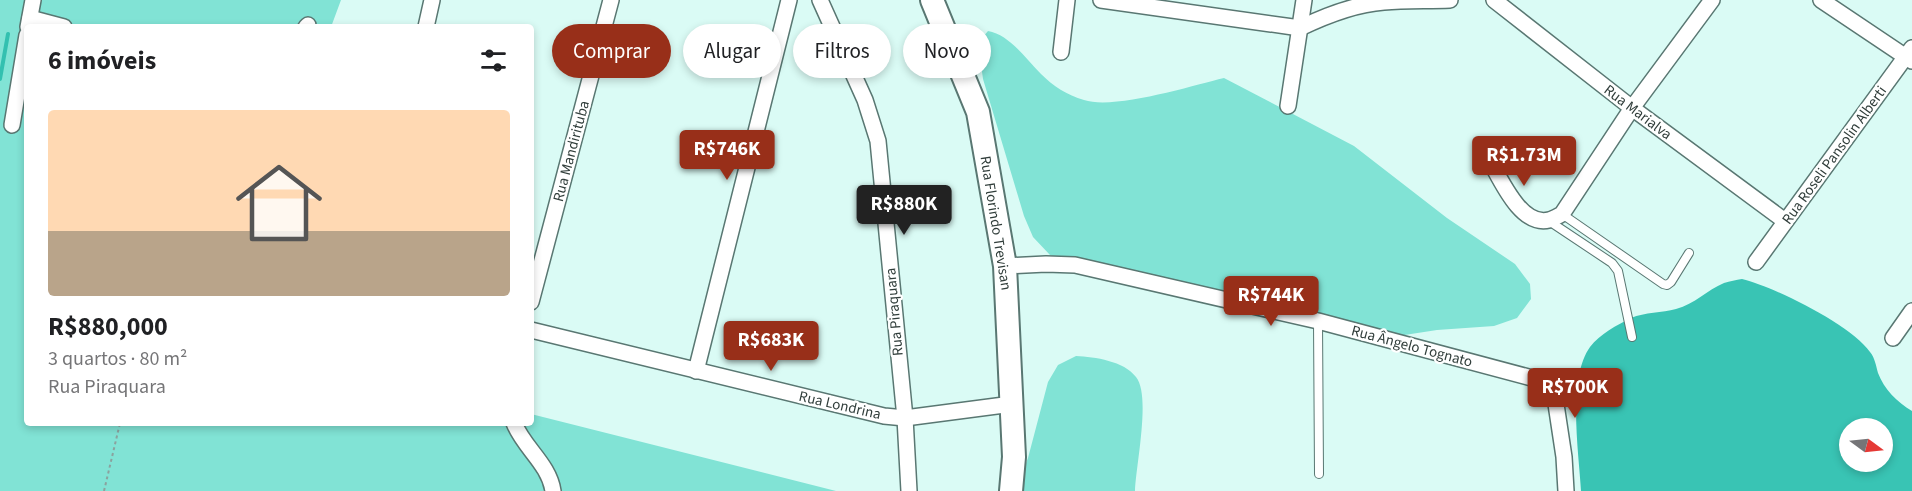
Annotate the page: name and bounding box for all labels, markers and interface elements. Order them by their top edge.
chip: Comprar [552,24,671,78]
chip: Alugar [683,24,781,78]
chip: Filtros [793,24,891,78]
chip: Novo [903,24,991,78]
text: 6 imóveis [48,42,156,79]
icon: filters [477,44,510,77]
street label: Rua Marialva [1599,80,1676,145]
street label: Rua Roseli Pansolin Alberti [1777,82,1892,229]
street label: Rua Mandirituba [548,98,595,204]
pin: R$746K [678,130,776,181]
text: R$746K [694,135,760,163]
pin: R$1.73M [1469,136,1579,187]
text: R$1.73M [1486,141,1562,169]
icon: home [225,149,333,257]
street label: Rua Florindo Trevisan [975,154,1017,292]
pin: R$880K [855,185,953,236]
text: R$880K [871,190,937,218]
street label: Rua Piraquara [880,267,909,357]
pin: R$744K [1222,276,1320,327]
text: R$744K [1238,281,1304,309]
text: R$880,000 [48,308,168,345]
street label: Rua Ângelo Tognato [1349,320,1475,373]
pin: R$683K [722,321,820,372]
text: R$683K [738,326,804,354]
text: 3 quartos · 80 m² [48,345,187,373]
pin: R$700K [1526,368,1624,419]
text: Rua Piraquara [48,373,166,401]
text: R$700K [1542,373,1608,401]
street label: Rua Londrina [797,386,883,425]
north arrow [1839,418,1893,472]
map controls [1839,418,1893,472]

